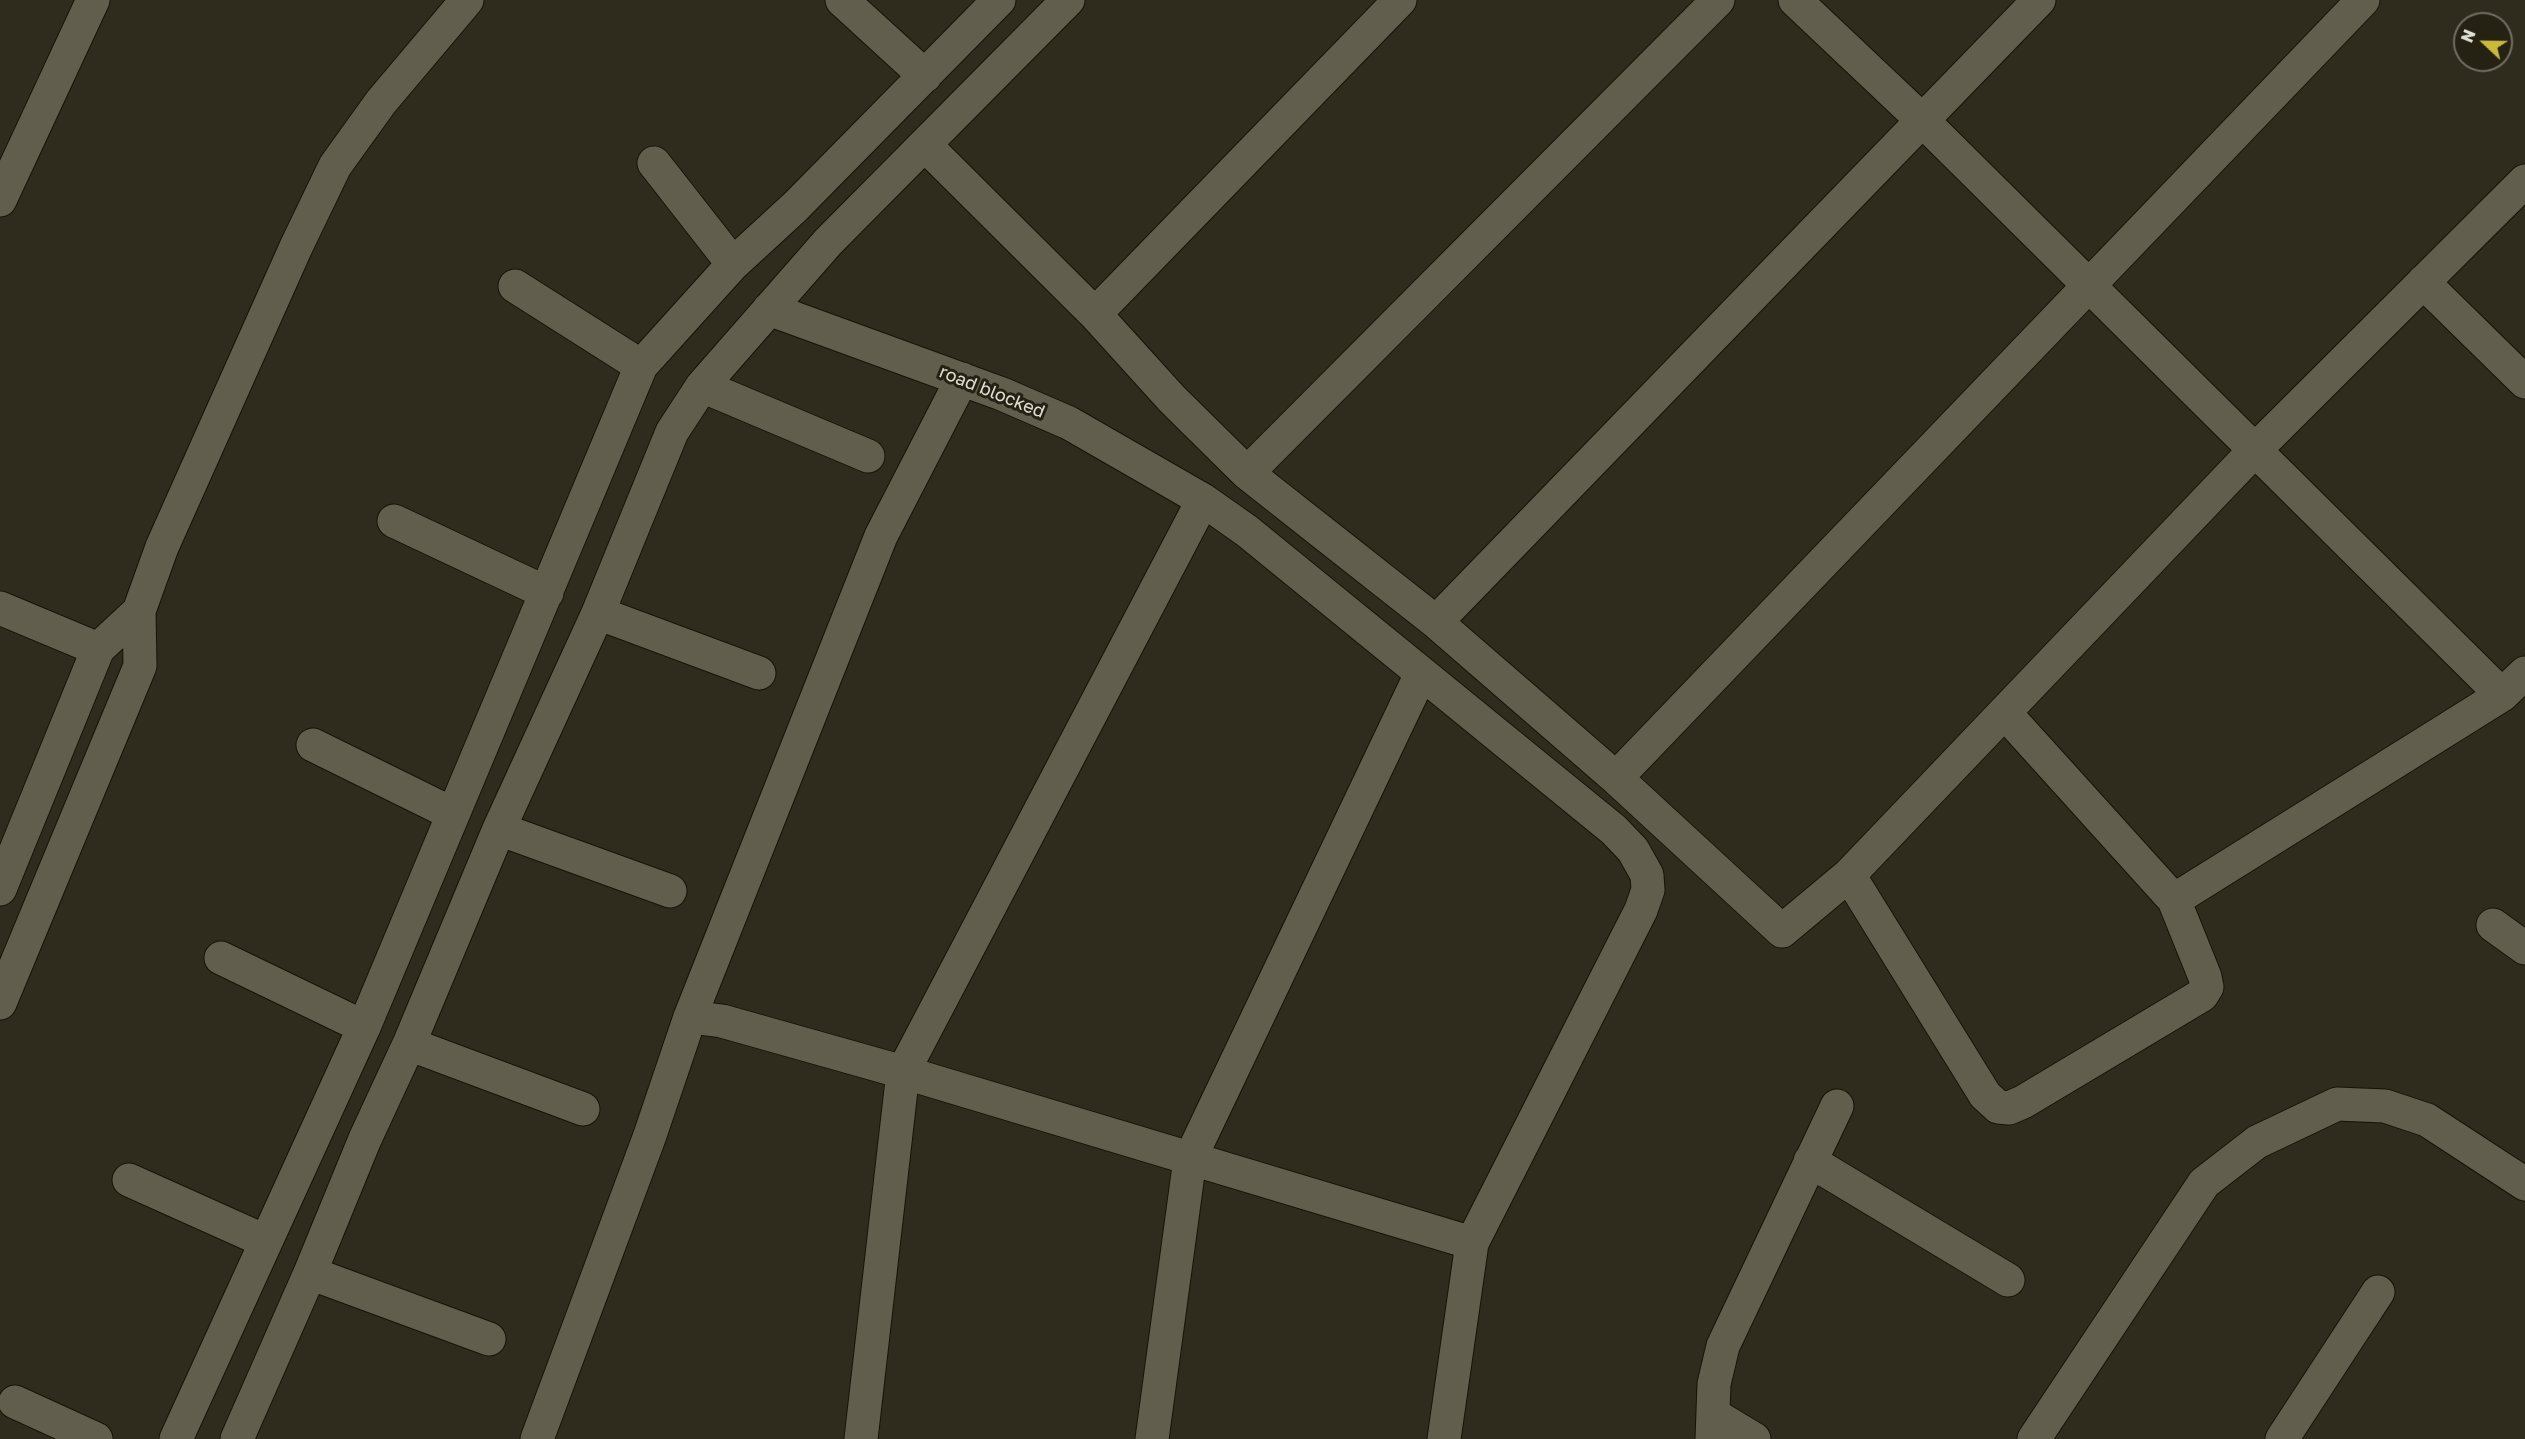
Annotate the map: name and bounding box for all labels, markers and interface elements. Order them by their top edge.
north arrow [2453,12,2513,72]
text: N [2457,27,2480,45]
street label: road blocked [936,361,1048,423]

